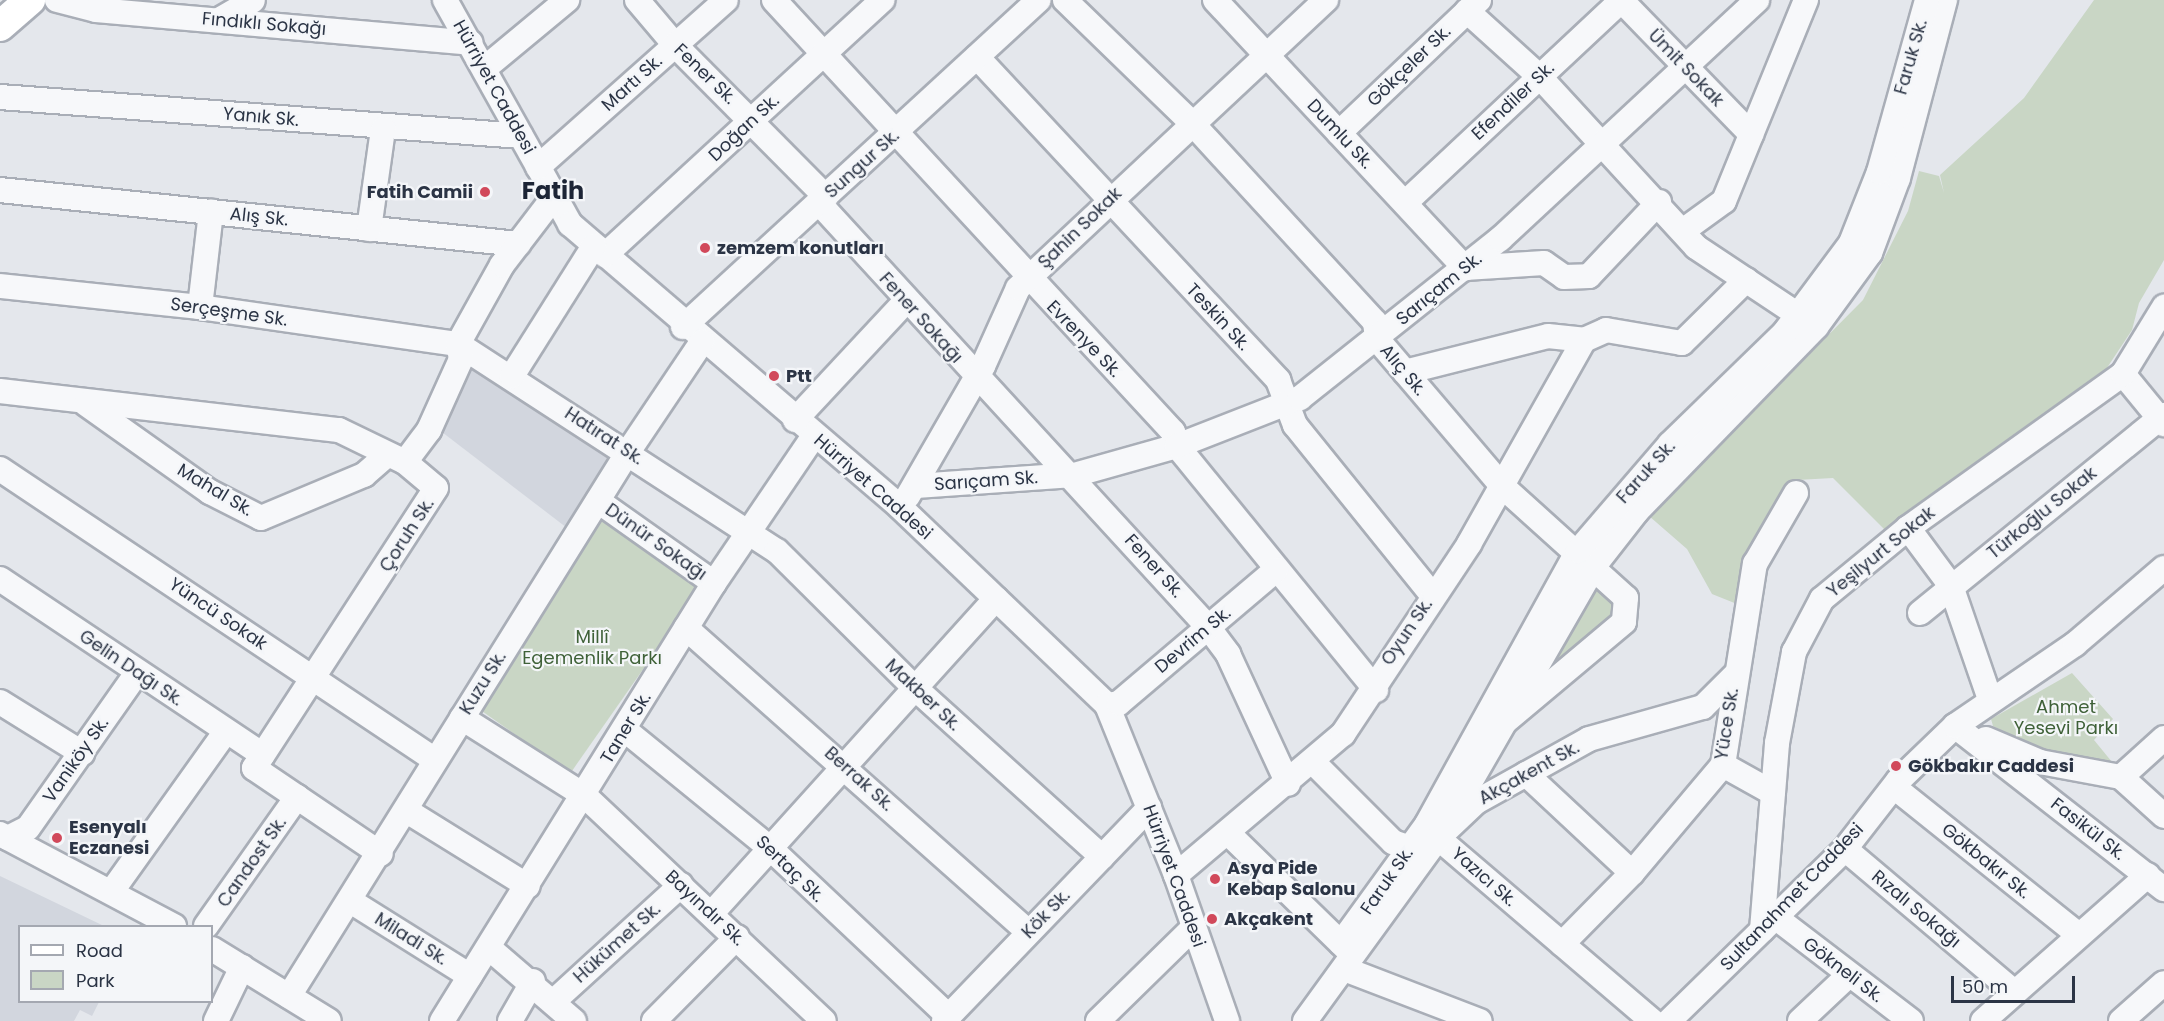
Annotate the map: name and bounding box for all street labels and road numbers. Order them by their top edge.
street label: Fındıklı Sokağı [201,8,327,40]
street label: Hürriyet Caddesi [448,16,540,158]
street label: Faruk Sk. [1890,17,1932,97]
street label: Gökçeler Sk. [1363,21,1455,111]
street label: Ümit Sokak [1644,25,1728,111]
street label: Fener Sk. [669,39,741,109]
street label: Martı Sk. [597,50,667,116]
street label: Efendiler Sk. [1467,57,1559,145]
street label: Doğan Sk. [704,90,784,166]
street label: Dumlu Sk. [1302,95,1378,173]
street label: Yanık Sk. [222,103,300,131]
street label: Sungur Sk. [820,125,904,203]
street label: Şahin Sokak [1034,183,1126,273]
street label: Alış Sk. [229,203,289,231]
street label: Sarıçam Sk. [1392,248,1486,330]
street label: Fener Sokağı [875,268,967,368]
street label: Teskin Sk. [1181,279,1255,355]
street label: Serçeşme Sk. [169,293,289,331]
street label: Evrenye Sk. [1042,296,1126,382]
street label: Alıç Sk. [1375,340,1431,400]
street label: Hatırat Sk. [561,403,647,469]
street label: Hürriyet Caddesi [809,430,937,544]
street label: Faruk Sk. [1612,436,1680,508]
street label: Mahal Sk. [173,459,257,521]
street label: Türkoğlu Sokak [1983,462,2101,564]
street label: Sarıçam Sk. [933,467,1039,495]
street label: Çoruh Sk. [375,494,439,576]
street label: Dünür Sokağı [601,499,711,585]
street label: Yeşilyurt Sokak [1823,502,1939,602]
street label: Fener Sk. [1120,530,1188,602]
street label: Yüncü Sokak [165,573,271,655]
street label: Oyun Sk. [1377,595,1437,669]
street label: Devrim Sk. [1151,602,1235,678]
street label: Gelin Dağı Sk. [75,625,187,711]
street label: Kuzu Sk. [455,647,511,719]
street label: Makber Sk. [881,655,965,735]
street label: Yüce Sk. [1711,686,1743,762]
street label: Taner Sk. [596,688,656,768]
street label: Vaniköy Sk. [39,713,113,807]
street label: Akçakent Sk. [1475,737,1583,809]
street label: Berrak Sk. [820,742,898,816]
street label: Fasikül Sk. [2046,793,2130,865]
street label: Hürriyet Caddesi [1138,802,1210,950]
street label: Candost Sk. [213,813,291,911]
street label: Sultanahmet Caddesi [1716,819,1868,975]
street label: Gökbakır Sk. [1937,819,2035,903]
street label: Sertaç Sk. [751,831,829,907]
street label: Faruk Sk. [1356,843,1418,919]
street label: Yazıcı Sk. [1447,843,1521,911]
street label: Bayındır Sk. [661,866,749,950]
street label: Rızalı Sokağı [1867,866,1965,952]
street label: Kök Sk. [1017,885,1075,943]
street label: Hükümet Sk. [569,898,665,988]
street label: Miladi Sk. [371,908,451,970]
street label: Gökneli Sk. [1799,933,1887,1007]

